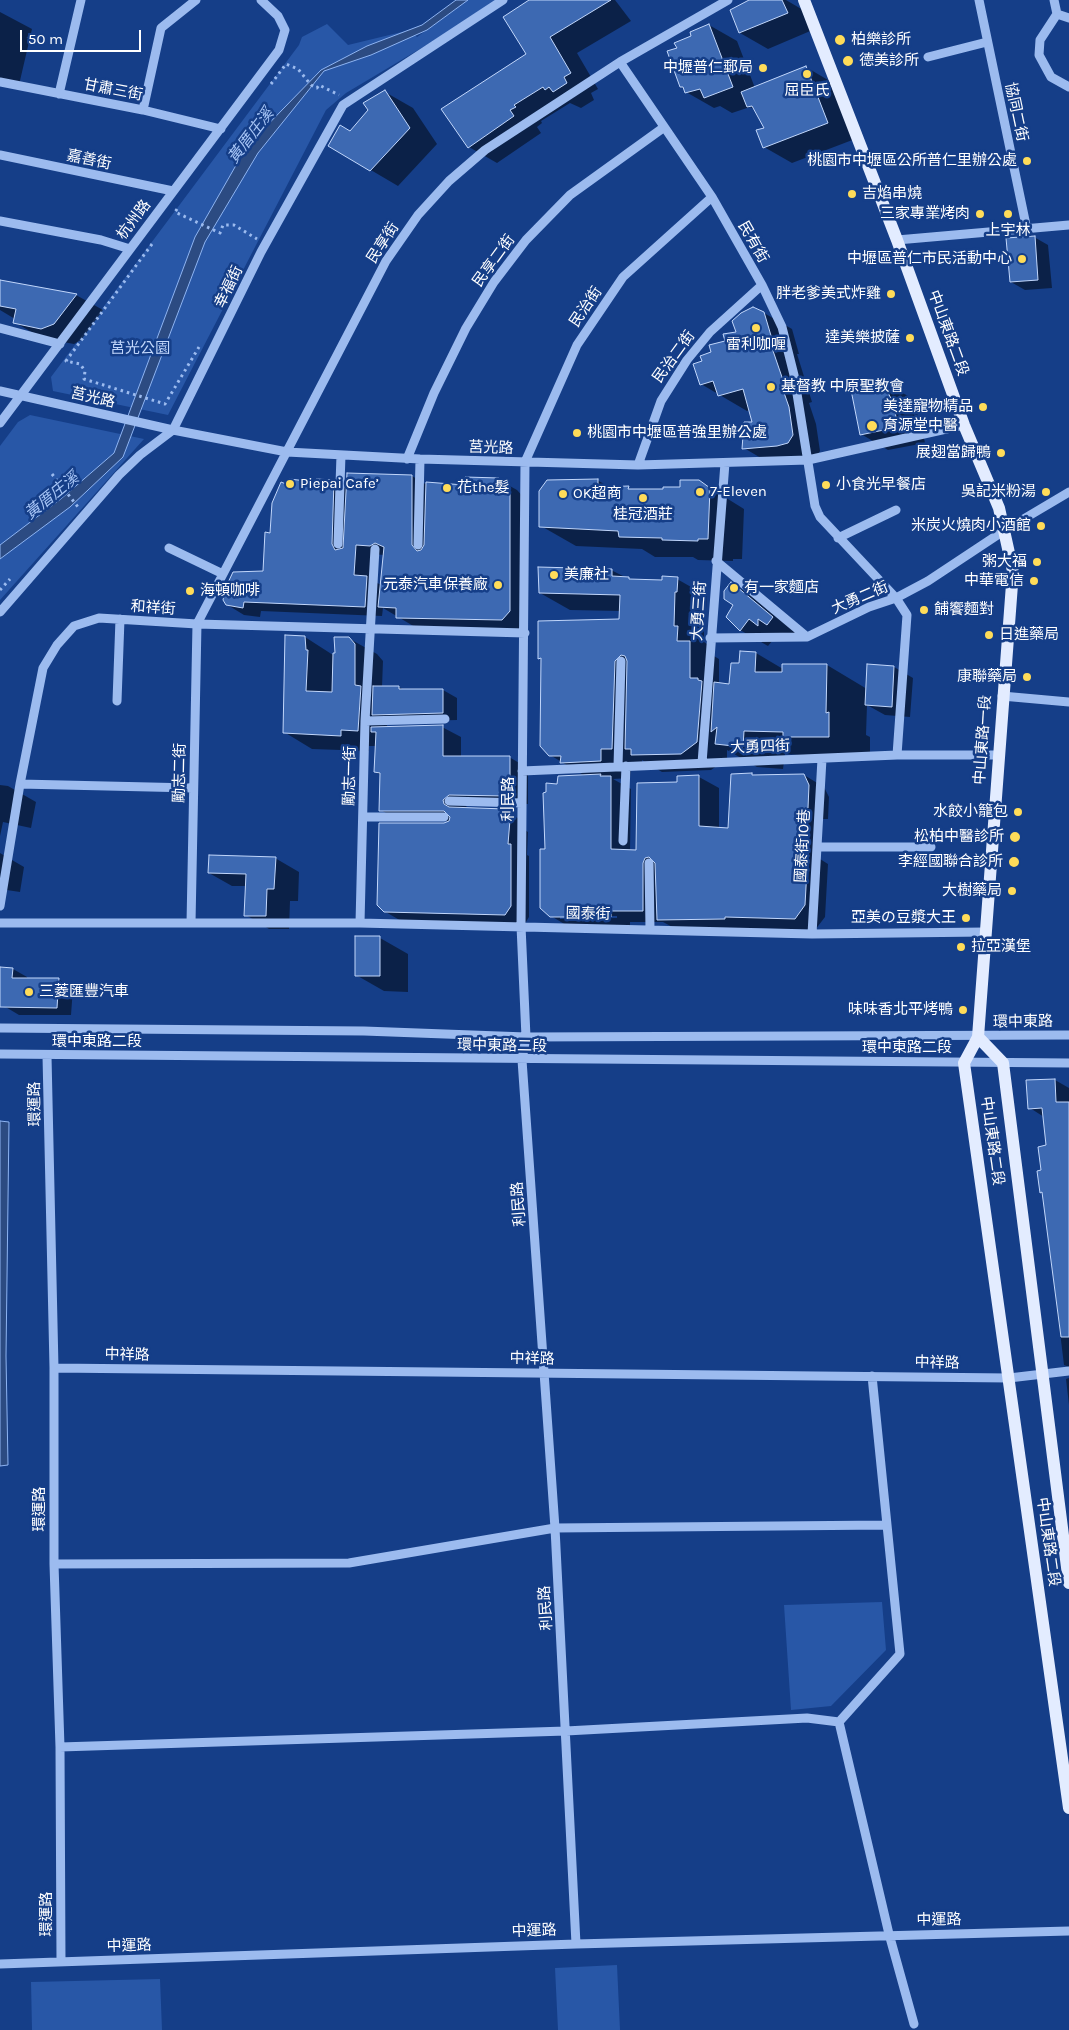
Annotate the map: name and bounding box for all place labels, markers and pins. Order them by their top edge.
place label: 柏樂診所 [851,31,911,49]
marker: 柏樂診所 [833,33,847,47]
place label: 德美診所 [859,52,919,70]
marker: 德美診所 [841,54,855,68]
place label: 中壢普仁郵局 [663,59,753,77]
marker: 中壢普仁郵局 [757,62,769,74]
marker: 屈臣氏 [801,68,813,80]
place label: 屈臣氏 [785,82,829,100]
place label: 桃園市中壢區公所普仁里辦公處 [807,152,1017,170]
marker: 桃園市中壢區公所普仁里辦公處 [1021,155,1033,167]
place label: 吉焰串燒 [862,185,922,203]
marker: 吉焰串燒 [846,188,858,200]
place label: 三家專業烤肉 [880,205,970,223]
marker: 三家專業烤肉 [974,208,986,220]
marker: 上宇林 [1002,208,1014,220]
place label: 上宇林 [986,222,1030,240]
place label: 中壢區普仁市民活動中心 [847,250,1012,268]
marker: 中壢區普仁市民活動中心 [1016,253,1028,265]
place label: 胖老爹美式炸雞 [776,285,881,303]
marker: 胖老爹美式炸雞 [885,288,897,300]
marker: 雷利咖喱 [750,322,762,334]
place label: 達美樂披薩 [825,329,900,347]
marker: 達美樂披薩 [904,332,916,344]
place label: 雷利咖喱 [726,336,786,354]
place label: 基督教 中原聖教會 [781,378,905,396]
marker: 基督教 中原聖教會 [765,381,777,393]
place label: 美達寵物精品 [883,398,973,416]
marker: 美達寵物精品 [977,401,989,413]
place label: 育源堂中醫 [883,417,958,435]
marker: 育源堂中醫 [865,419,879,433]
place label: 桃園市中壢區普強里辦公處 [587,424,767,442]
marker: 桃園市中壢區普強里辦公處 [571,427,583,439]
place label: 展翅當歸鴨 [916,444,991,462]
marker: 展翅當歸鴨 [995,447,1007,459]
place label: Piepai Cafe’ [300,475,379,493]
place label: 小食光早餐店 [836,476,926,494]
marker: Piepai Cafe’ [284,478,296,490]
place label: 花the髮 [457,479,509,497]
marker: 小食光早餐店 [820,479,832,491]
marker: 花the髮 [441,482,453,494]
place label: 7-Eleven [710,483,767,501]
place label: 吳記米粉湯 [961,483,1036,501]
place label: OK超商 [573,485,622,503]
marker: 7-Eleven [694,486,706,498]
marker: 吳記米粉湯 [1040,486,1052,498]
marker: OK超商 [557,488,569,500]
marker: 桂冠酒莊 [637,492,649,504]
place label: 桂冠酒莊 [613,506,673,524]
place label: 米炭火燒肉小酒館 [911,517,1031,535]
marker: 米炭火燒肉小酒館 [1035,520,1047,532]
place label: 粥大福 [982,553,1027,571]
marker: 粥大福 [1031,556,1043,568]
place label: 美廉社 [564,566,609,584]
marker: 美廉社 [548,569,560,581]
place label: 中華電信 [964,572,1024,590]
marker: 中華電信 [1028,575,1040,587]
place label: 元泰汽車保養廠 [383,576,488,594]
marker: 元泰汽車保養廠 [492,579,504,591]
place label: 有一家麵店 [744,579,819,597]
place label: 海頓咖啡 [200,582,260,600]
marker: 有一家麵店 [728,582,740,594]
marker: 海頓咖啡 [184,585,196,597]
place label: 餔饗麵對 [934,601,994,619]
marker: 餔饗麵對 [918,604,930,616]
place label: 日進藥局 [999,626,1059,644]
marker: 日進藥局 [983,629,995,641]
place label: 康聯藥局 [957,668,1017,686]
marker: 康聯藥局 [1021,671,1033,683]
place label: 水餃小籠包 [933,803,1008,821]
marker: 水餃小籠包 [1012,806,1024,818]
place label: 松柏中醫診所 [914,828,1004,846]
marker: 松柏中醫診所 [1008,830,1022,844]
place label: 李經國聯合診所 [898,853,1003,871]
marker: 李經國聯合診所 [1007,855,1021,869]
place label: 大樹藥局 [942,882,1002,900]
marker: 大樹藥局 [1006,885,1018,897]
place label: 亞美の豆漿大王 [851,909,956,927]
marker: 亞美の豆漿大王 [960,912,972,924]
place label: 拉亞漢堡 [971,938,1031,956]
marker: 拉亞漢堡 [955,941,967,953]
place label: 三菱匯豐汽車 [39,983,129,1001]
marker: 三菱匯豐汽車 [23,986,35,998]
place label: 味味香北平烤鴨 [848,1001,953,1019]
marker: 味味香北平烤鴨 [957,1004,969,1016]

